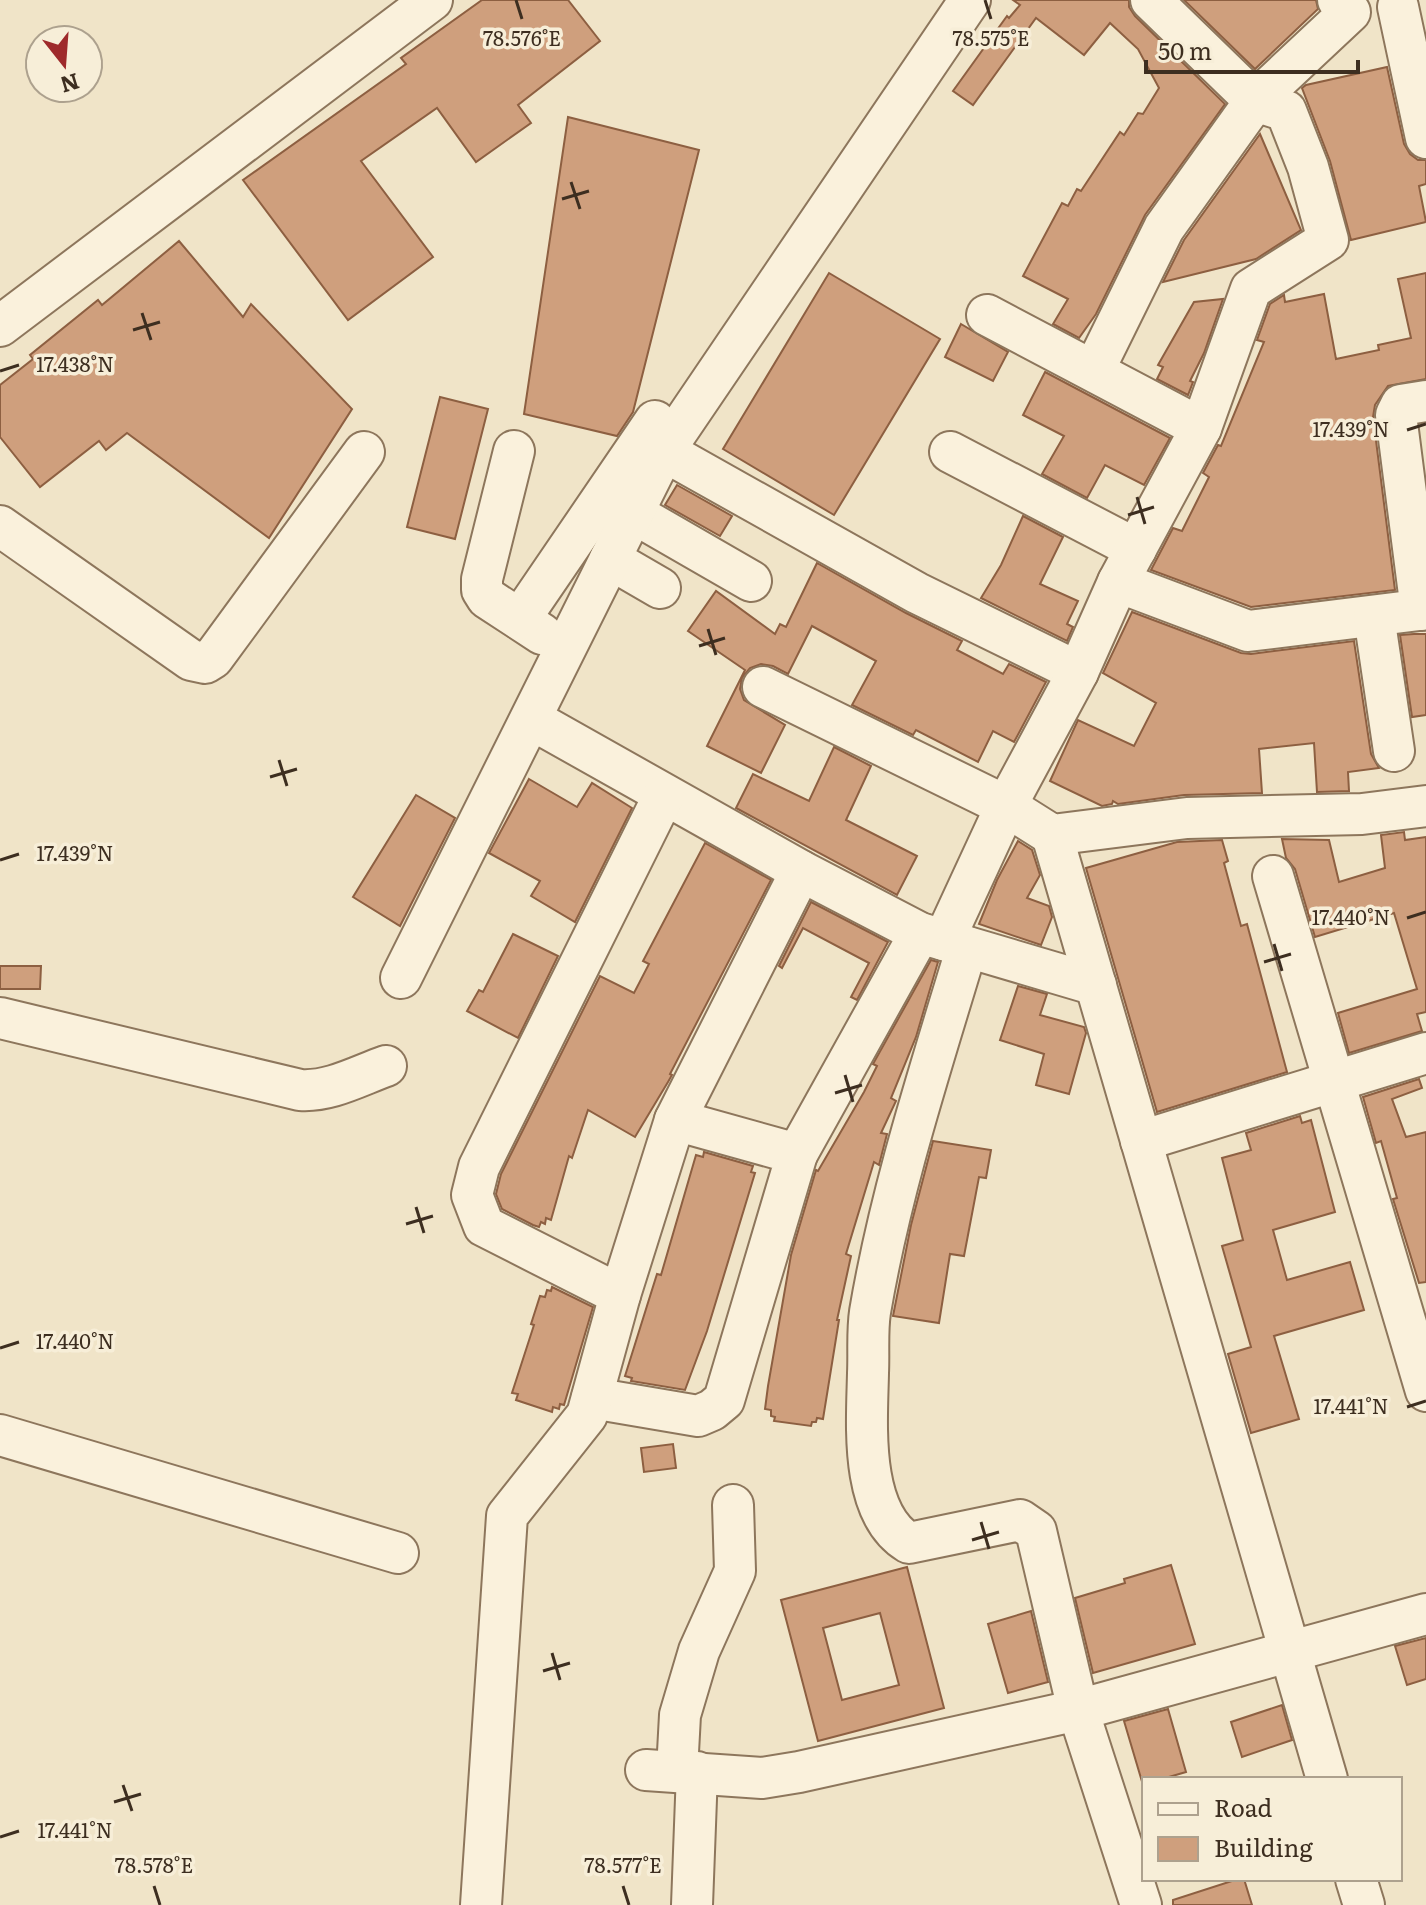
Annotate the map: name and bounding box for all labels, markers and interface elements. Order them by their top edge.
text: 78.576°E [483,22,561,52]
text: 78.575°E [953,22,1030,52]
north arrow [24,24,104,104]
scale bar [1146,24,1358,74]
text: 50 m [1158,32,1212,67]
text: N [57,66,84,103]
text: 17.438°N [36,348,114,378]
text: 17.439°N [1312,413,1390,443]
text: 17.439°N [36,837,114,867]
text: 17.440°N [1312,901,1390,931]
text: 17.440°N [36,1325,114,1355]
text: 17.441°N [1314,1390,1389,1420]
legend [1142,1777,1402,1881]
text: Road [1214,1789,1273,1824]
text: 17.441°N [38,1814,113,1844]
text: Building [1214,1829,1313,1864]
text: 78.578°E [115,1849,193,1879]
text: 78.577°E [584,1849,662,1879]

